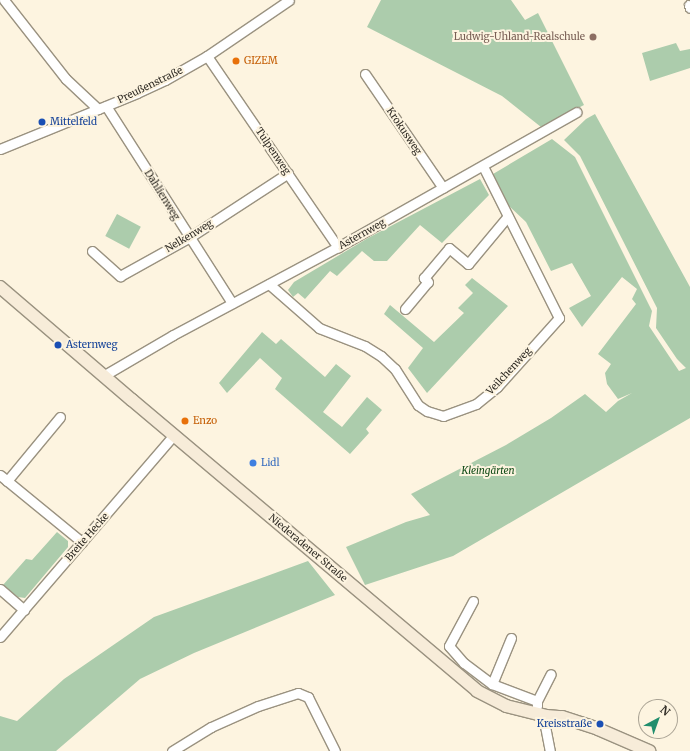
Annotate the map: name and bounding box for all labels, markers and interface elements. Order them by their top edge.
place label: Ludwig-Uhland-Realschule [454,31,585,43]
marker: Ludwig-Uhland-Realschule [588,32,598,42]
place label: GIZEM [244,55,278,67]
marker: GIZEM [231,56,241,66]
street label: Preußenstraße [115,64,185,106]
street label: Krokusweg [384,105,424,157]
place label: Mittelfeld [50,116,97,128]
marker: Mittelfeld [37,117,47,127]
street label: Tulpenweg [253,125,293,177]
street label: Dahlienweg [142,168,182,222]
street label: Asternweg [337,216,387,252]
street label: Nelkenweg [163,217,215,255]
place label: Asternweg [66,339,118,351]
marker: Asternweg [53,340,63,350]
street label: Veilchenweg [484,345,534,397]
place label: Enzo [193,415,217,427]
marker: Enzo [180,416,190,426]
place label: Lidl [261,457,280,469]
marker: Lidl [248,458,258,468]
park label: Kleingärten [461,465,515,477]
street label: Breite Hecke [63,510,111,564]
street label: Niederadener Straße [266,512,350,584]
north arrow [638,699,678,739]
text: N [657,703,673,719]
place label: Kreisstraße [537,718,592,730]
marker: Kreisstraße [595,719,605,729]

